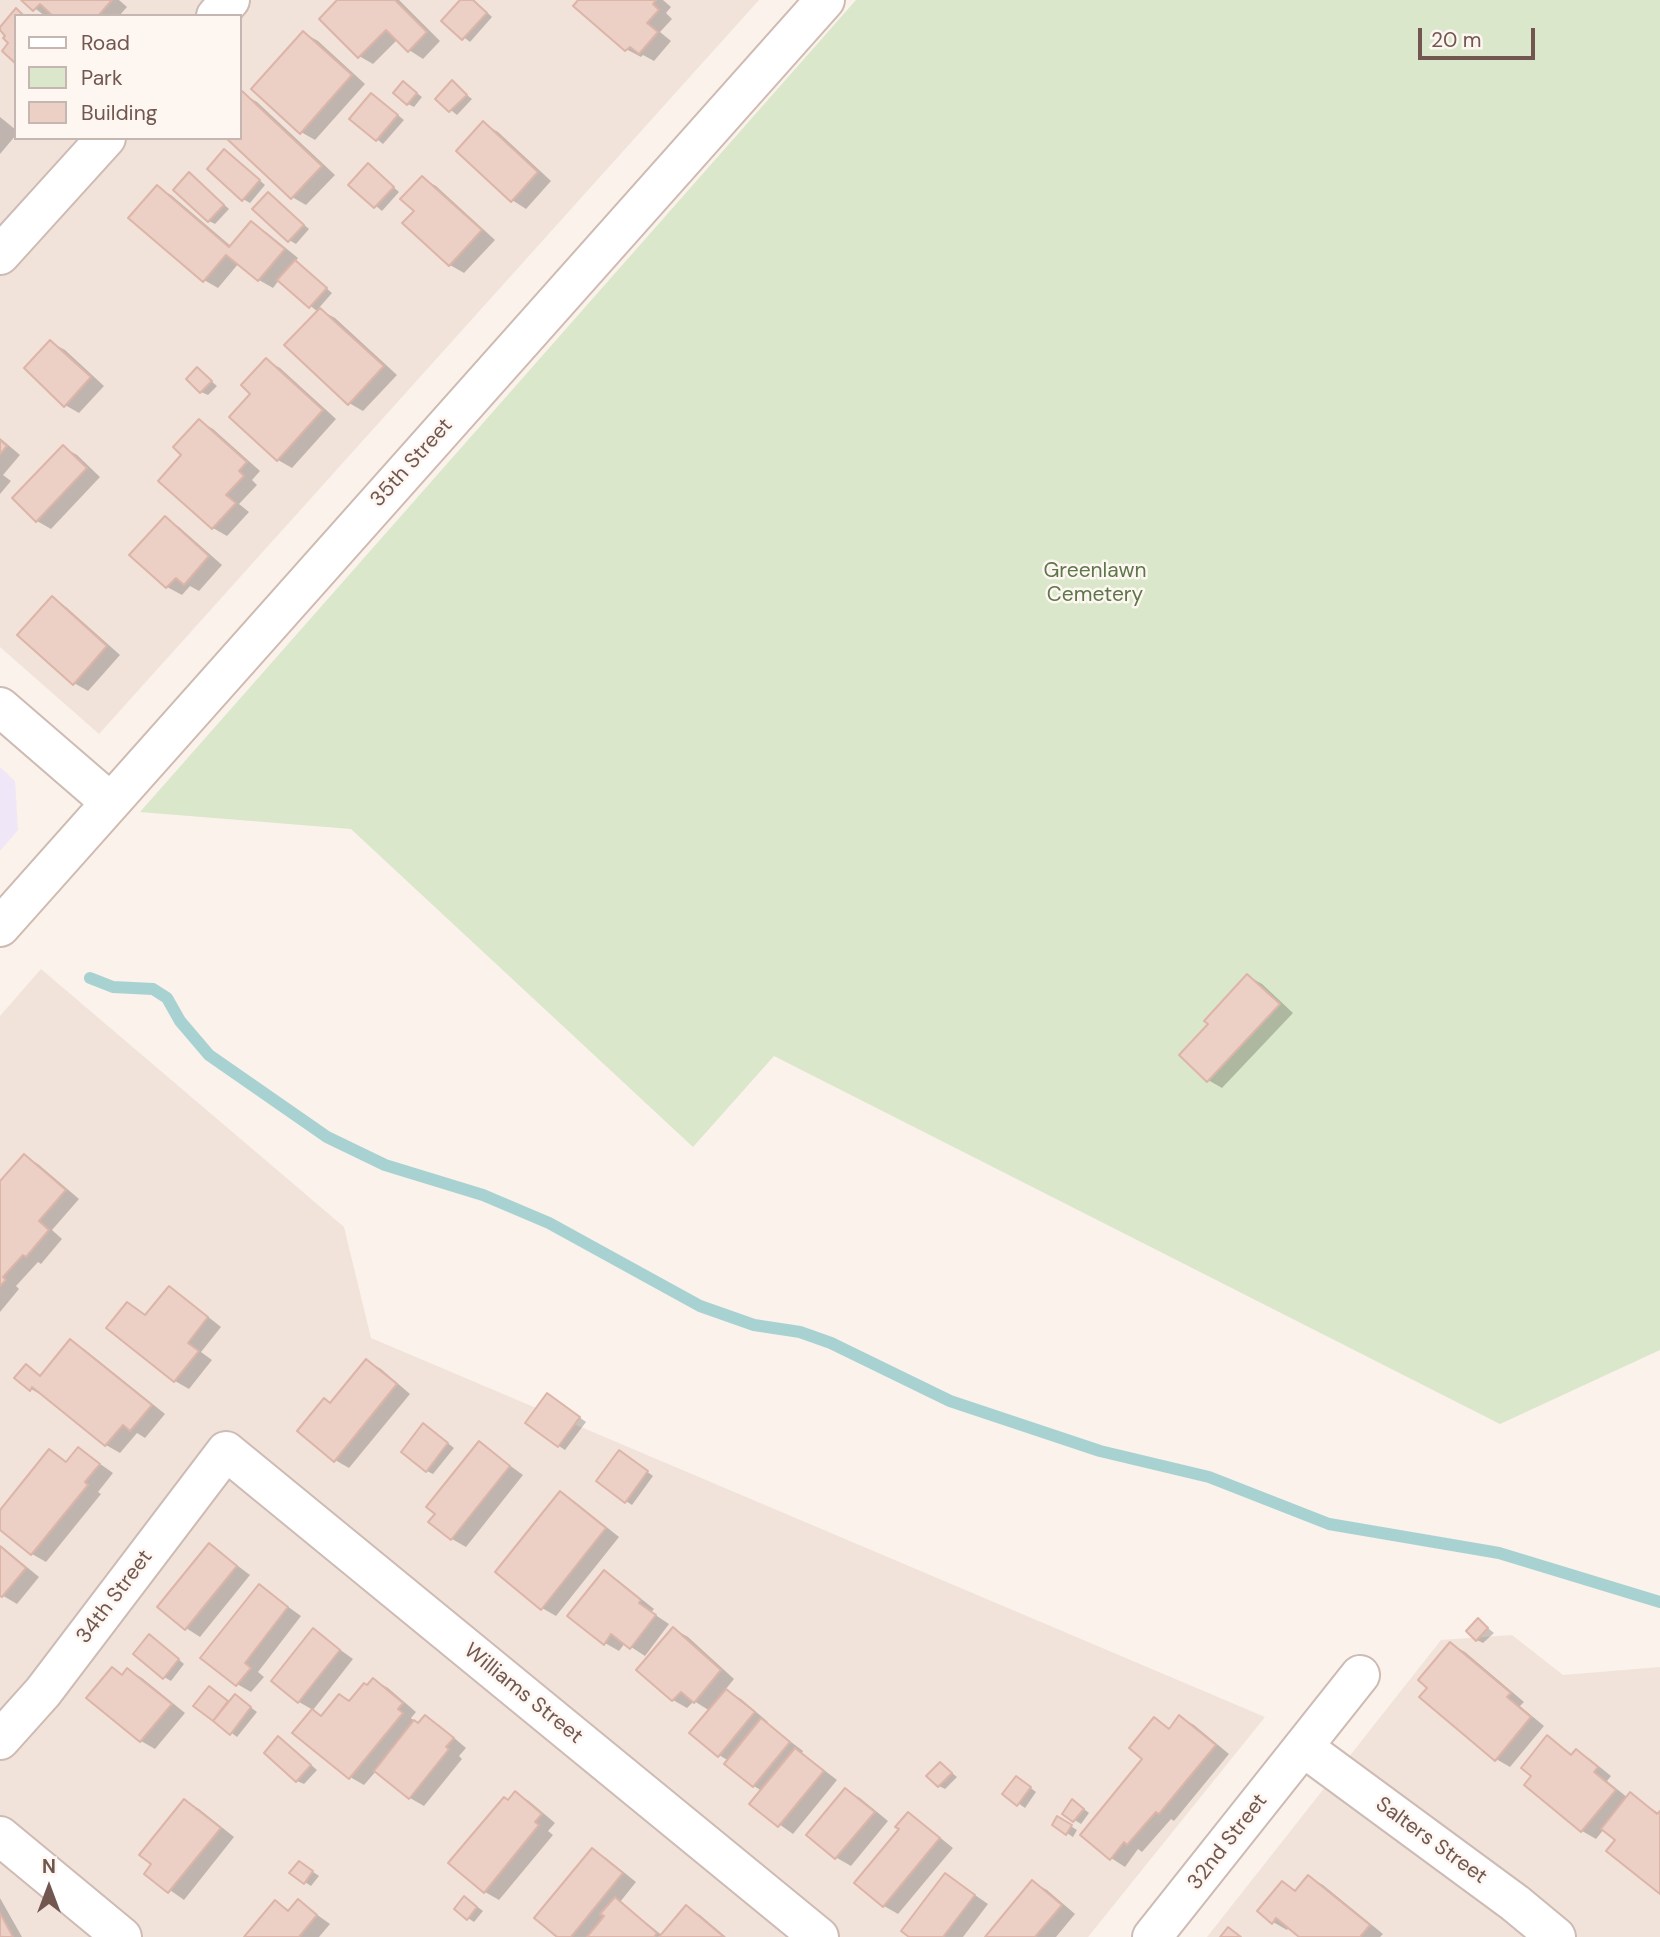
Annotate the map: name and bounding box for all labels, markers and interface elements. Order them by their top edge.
legend [14,14,242,140]
scale bar [1422,14,1539,58]
text: 20 m [1431,26,1482,54]
text: Road [81,29,130,57]
text: Park [81,64,122,92]
text: Building [81,99,157,127]
street label: 35th Street [366,413,458,513]
park label: Greenlawn Cemetery [1043,558,1147,608]
street label: 34th Street [72,1545,158,1649]
street label: Williams Street [459,1638,587,1750]
street label: 32nd Street [1183,1789,1273,1895]
street label: Salters Street [1370,1792,1492,1890]
north arrow [14,1853,84,1923]
text: N [42,1854,56,1879]

